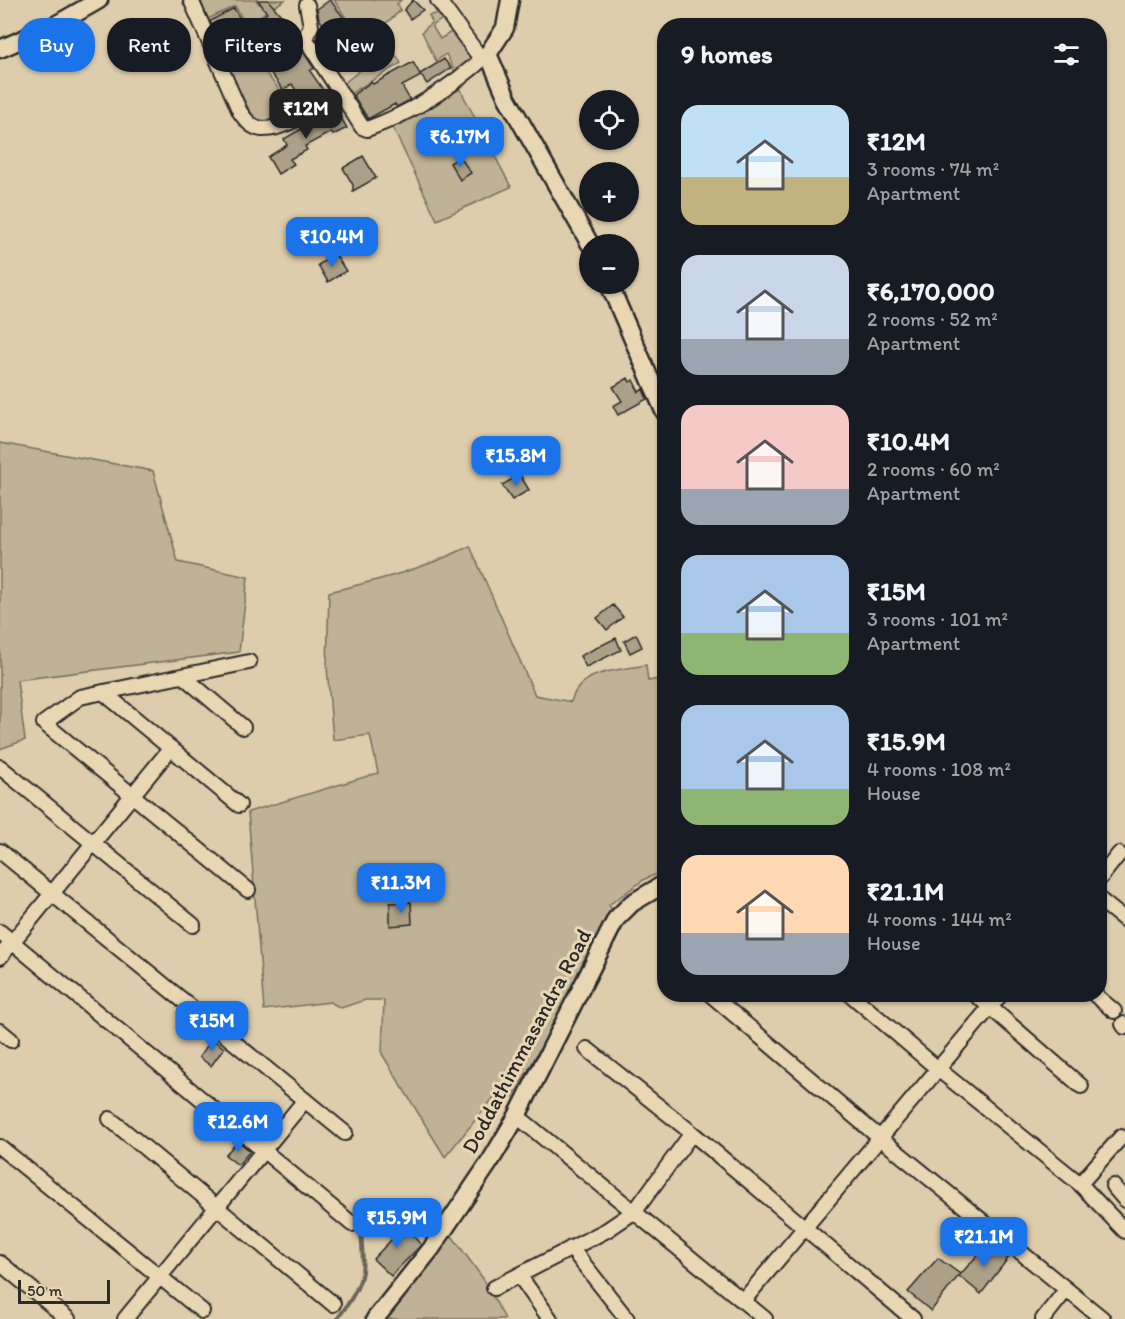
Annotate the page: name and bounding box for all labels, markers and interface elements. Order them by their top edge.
chip: Buy [18,18,95,72]
chip: Rent [107,18,191,72]
chip: Filters [203,18,303,72]
chip: New [315,18,395,72]
text: 9 homes [681,38,773,70]
icon: filters [1050,38,1083,71]
pin: ₹12M [270,89,342,140]
map controls [579,90,639,294]
button: locate [579,90,639,150]
text: ₹12M [283,96,329,120]
pin: ₹6.17M [411,117,509,168]
text: ₹6.17M [430,124,490,148]
text: ₹12M [867,125,926,157]
icon: home [729,129,801,201]
text: 3 rooms · 74 m² [867,157,999,181]
button: + [579,162,639,222]
text: Apartment [867,181,960,205]
pin: ₹10.4M [283,217,381,268]
text: ₹10.4M [300,224,364,248]
button: − [579,234,639,294]
text: ₹6,170,000 [867,275,995,307]
icon: home [729,279,801,351]
text: 2 rooms · 52 m² [867,307,998,331]
text: Apartment [867,331,960,355]
text: ₹10.4M [867,425,950,457]
icon: home [729,429,801,501]
pin: ₹15.8M [467,436,565,487]
text: ₹15.8M [485,443,547,467]
text: 2 rooms · 60 m² [867,457,1000,481]
text: Apartment [867,481,960,505]
text: ₹15M [867,575,926,607]
icon: home [729,579,801,651]
text: 3 rooms · 101 m² [867,607,1008,631]
text: Apartment [867,631,960,655]
text: ₹15.9M [867,725,946,757]
icon: home [729,729,801,801]
text: 4 rooms · 108 m² [867,757,1011,781]
text: House [867,781,921,805]
pin: ₹11.3M [352,863,450,914]
text: ₹11.3M [371,870,431,894]
text: ₹21.1M [867,875,944,907]
icon: home [729,879,801,951]
text: 4 rooms · 144 m² [867,907,1012,931]
street label: Doddathimmasandra Road [456,924,597,1158]
text: House [867,931,921,955]
pin: ₹15M [176,1001,248,1052]
text: ₹15M [189,1008,235,1032]
pin: ₹12.6M [189,1102,287,1153]
text: ₹12.6M [208,1109,268,1133]
pin: ₹15.9M [348,1198,446,1249]
text: ₹15.9M [367,1205,427,1229]
pin: ₹21.1M [935,1217,1033,1268]
text: ₹21.1M [954,1224,1014,1248]
scale bar [18,1277,110,1304]
text: 50 m [27,1281,62,1300]

